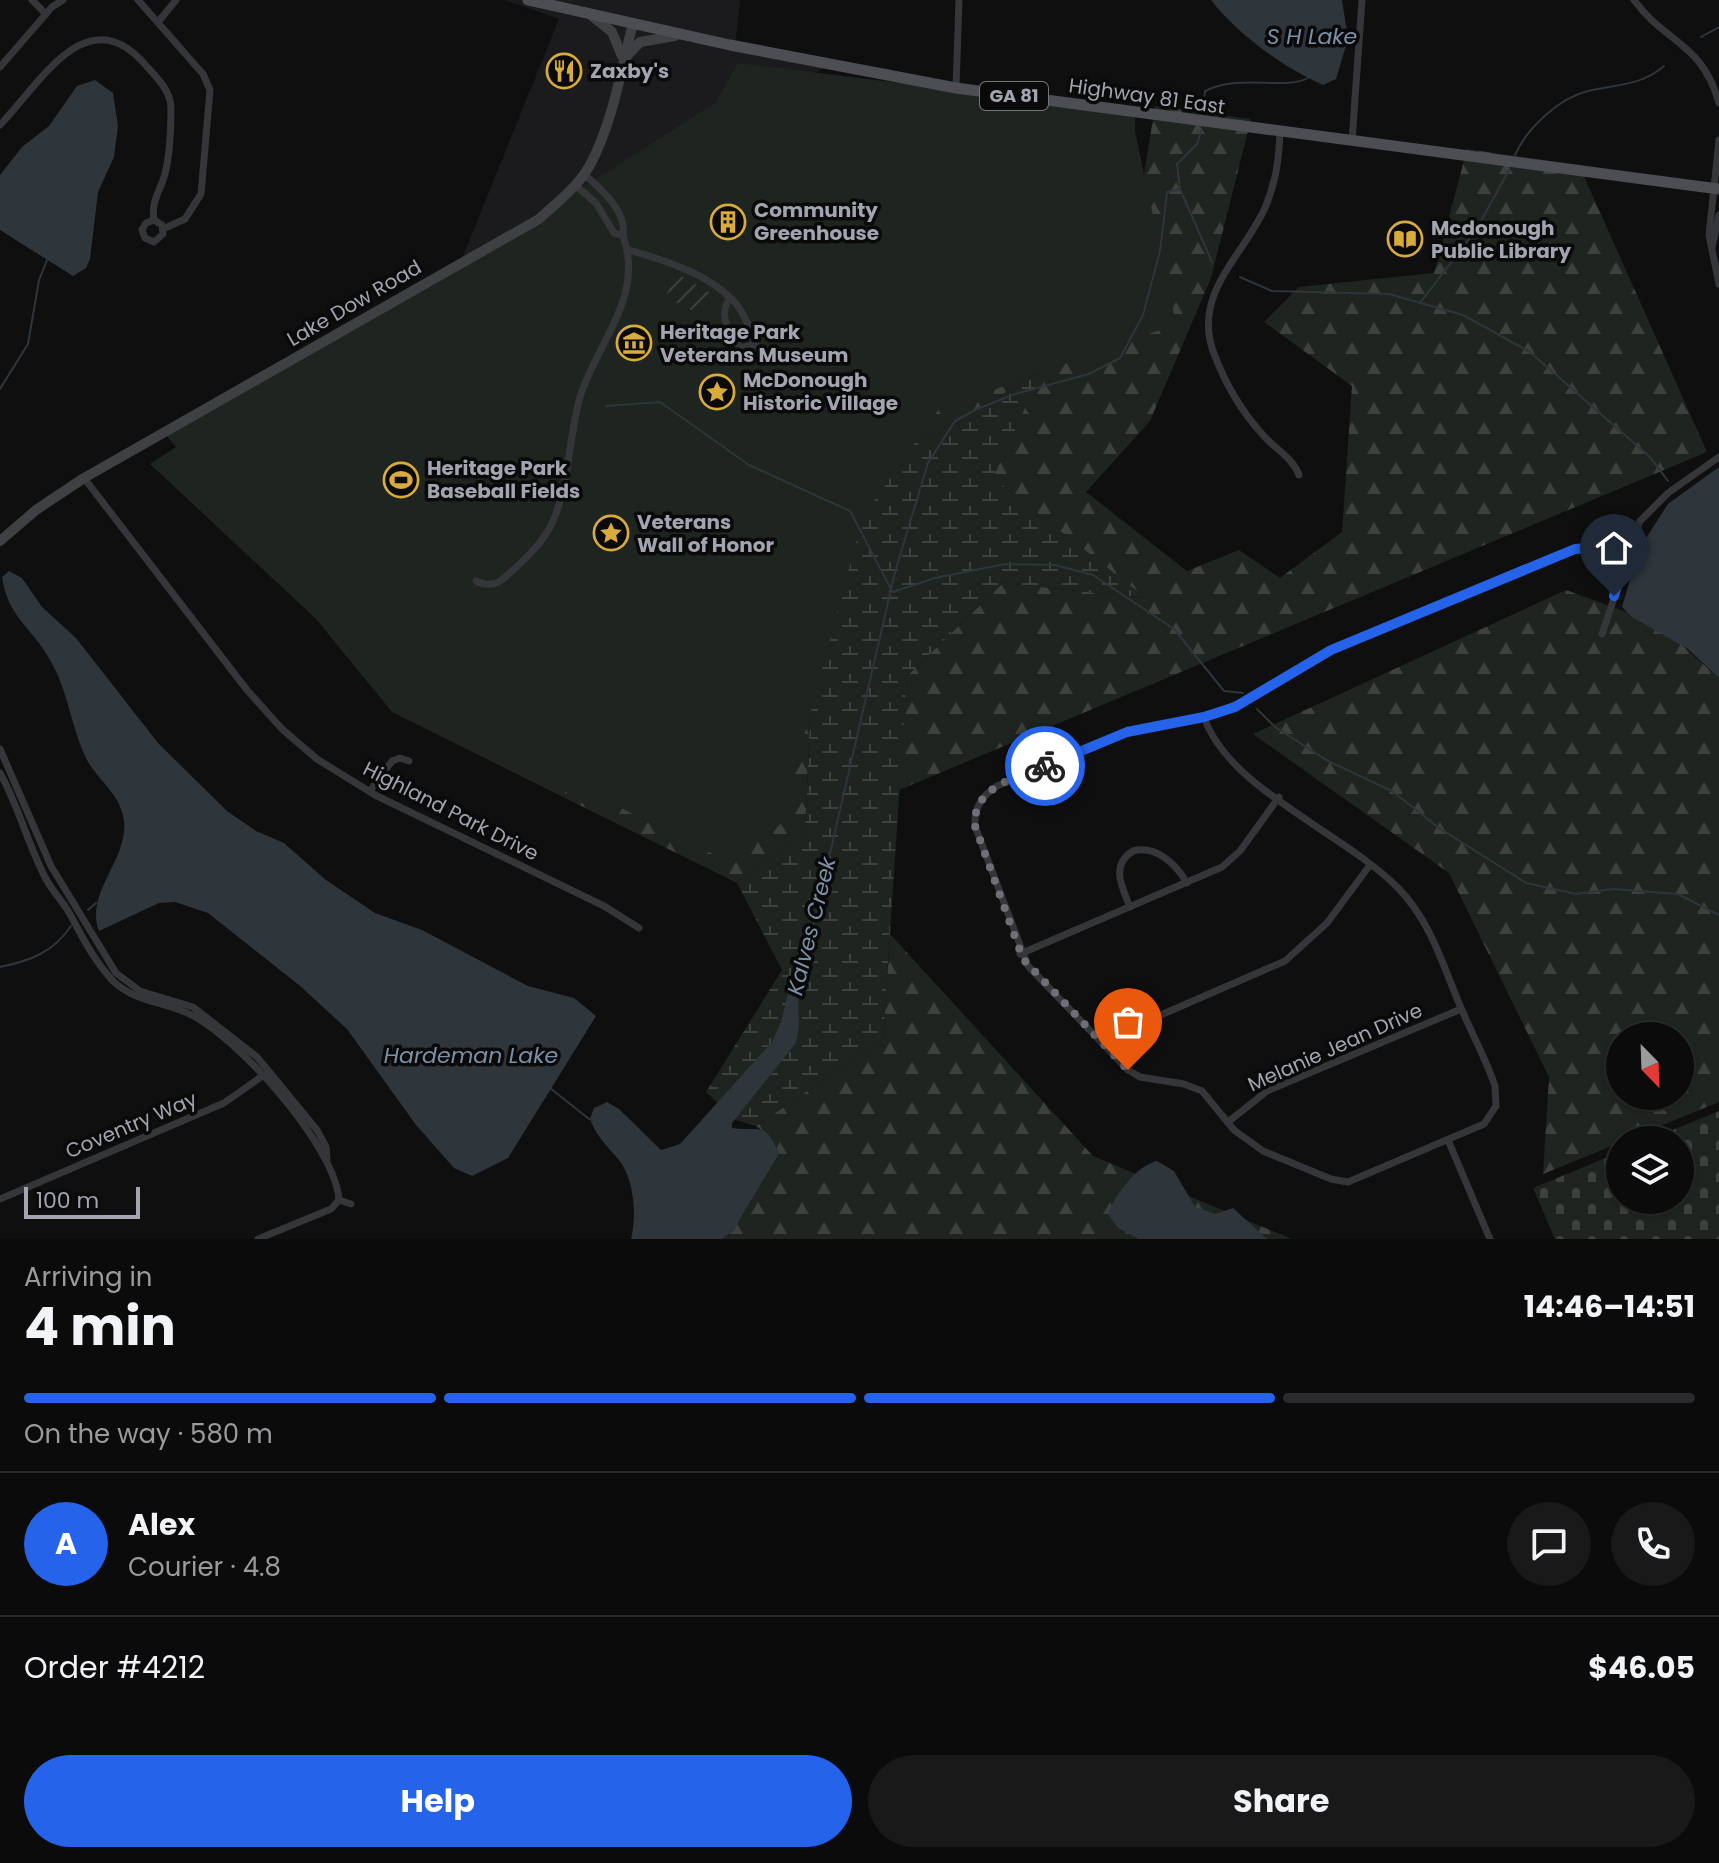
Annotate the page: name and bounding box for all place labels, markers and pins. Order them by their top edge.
restaurant icon: Zaxby's [545,52,583,90]
place label: Zaxby's [590,57,669,85]
place label: Community Greenhouse [754,196,879,247]
building icon: Community Greenhouse [709,203,747,241]
place label: Mcdonough Public Library [1431,214,1571,265]
library icon: Mcdonough Public Library [1386,220,1424,258]
place label: Heritage Park Veterans Museum [660,318,848,369]
museum icon: Heritage Park Veterans Museum [615,324,653,362]
place label: McDonough Historic Village [743,366,898,417]
place icon: McDonough Historic Village [698,373,736,411]
place label: Heritage Park Baseball Fields [427,454,580,505]
sports icon: Heritage Park Baseball Fields [382,461,420,499]
place label: Veterans Wall of Honor [637,508,774,559]
place icon: Veterans Wall of Honor [592,514,630,552]
pin [1580,514,1648,596]
pin [1094,988,1162,1070]

